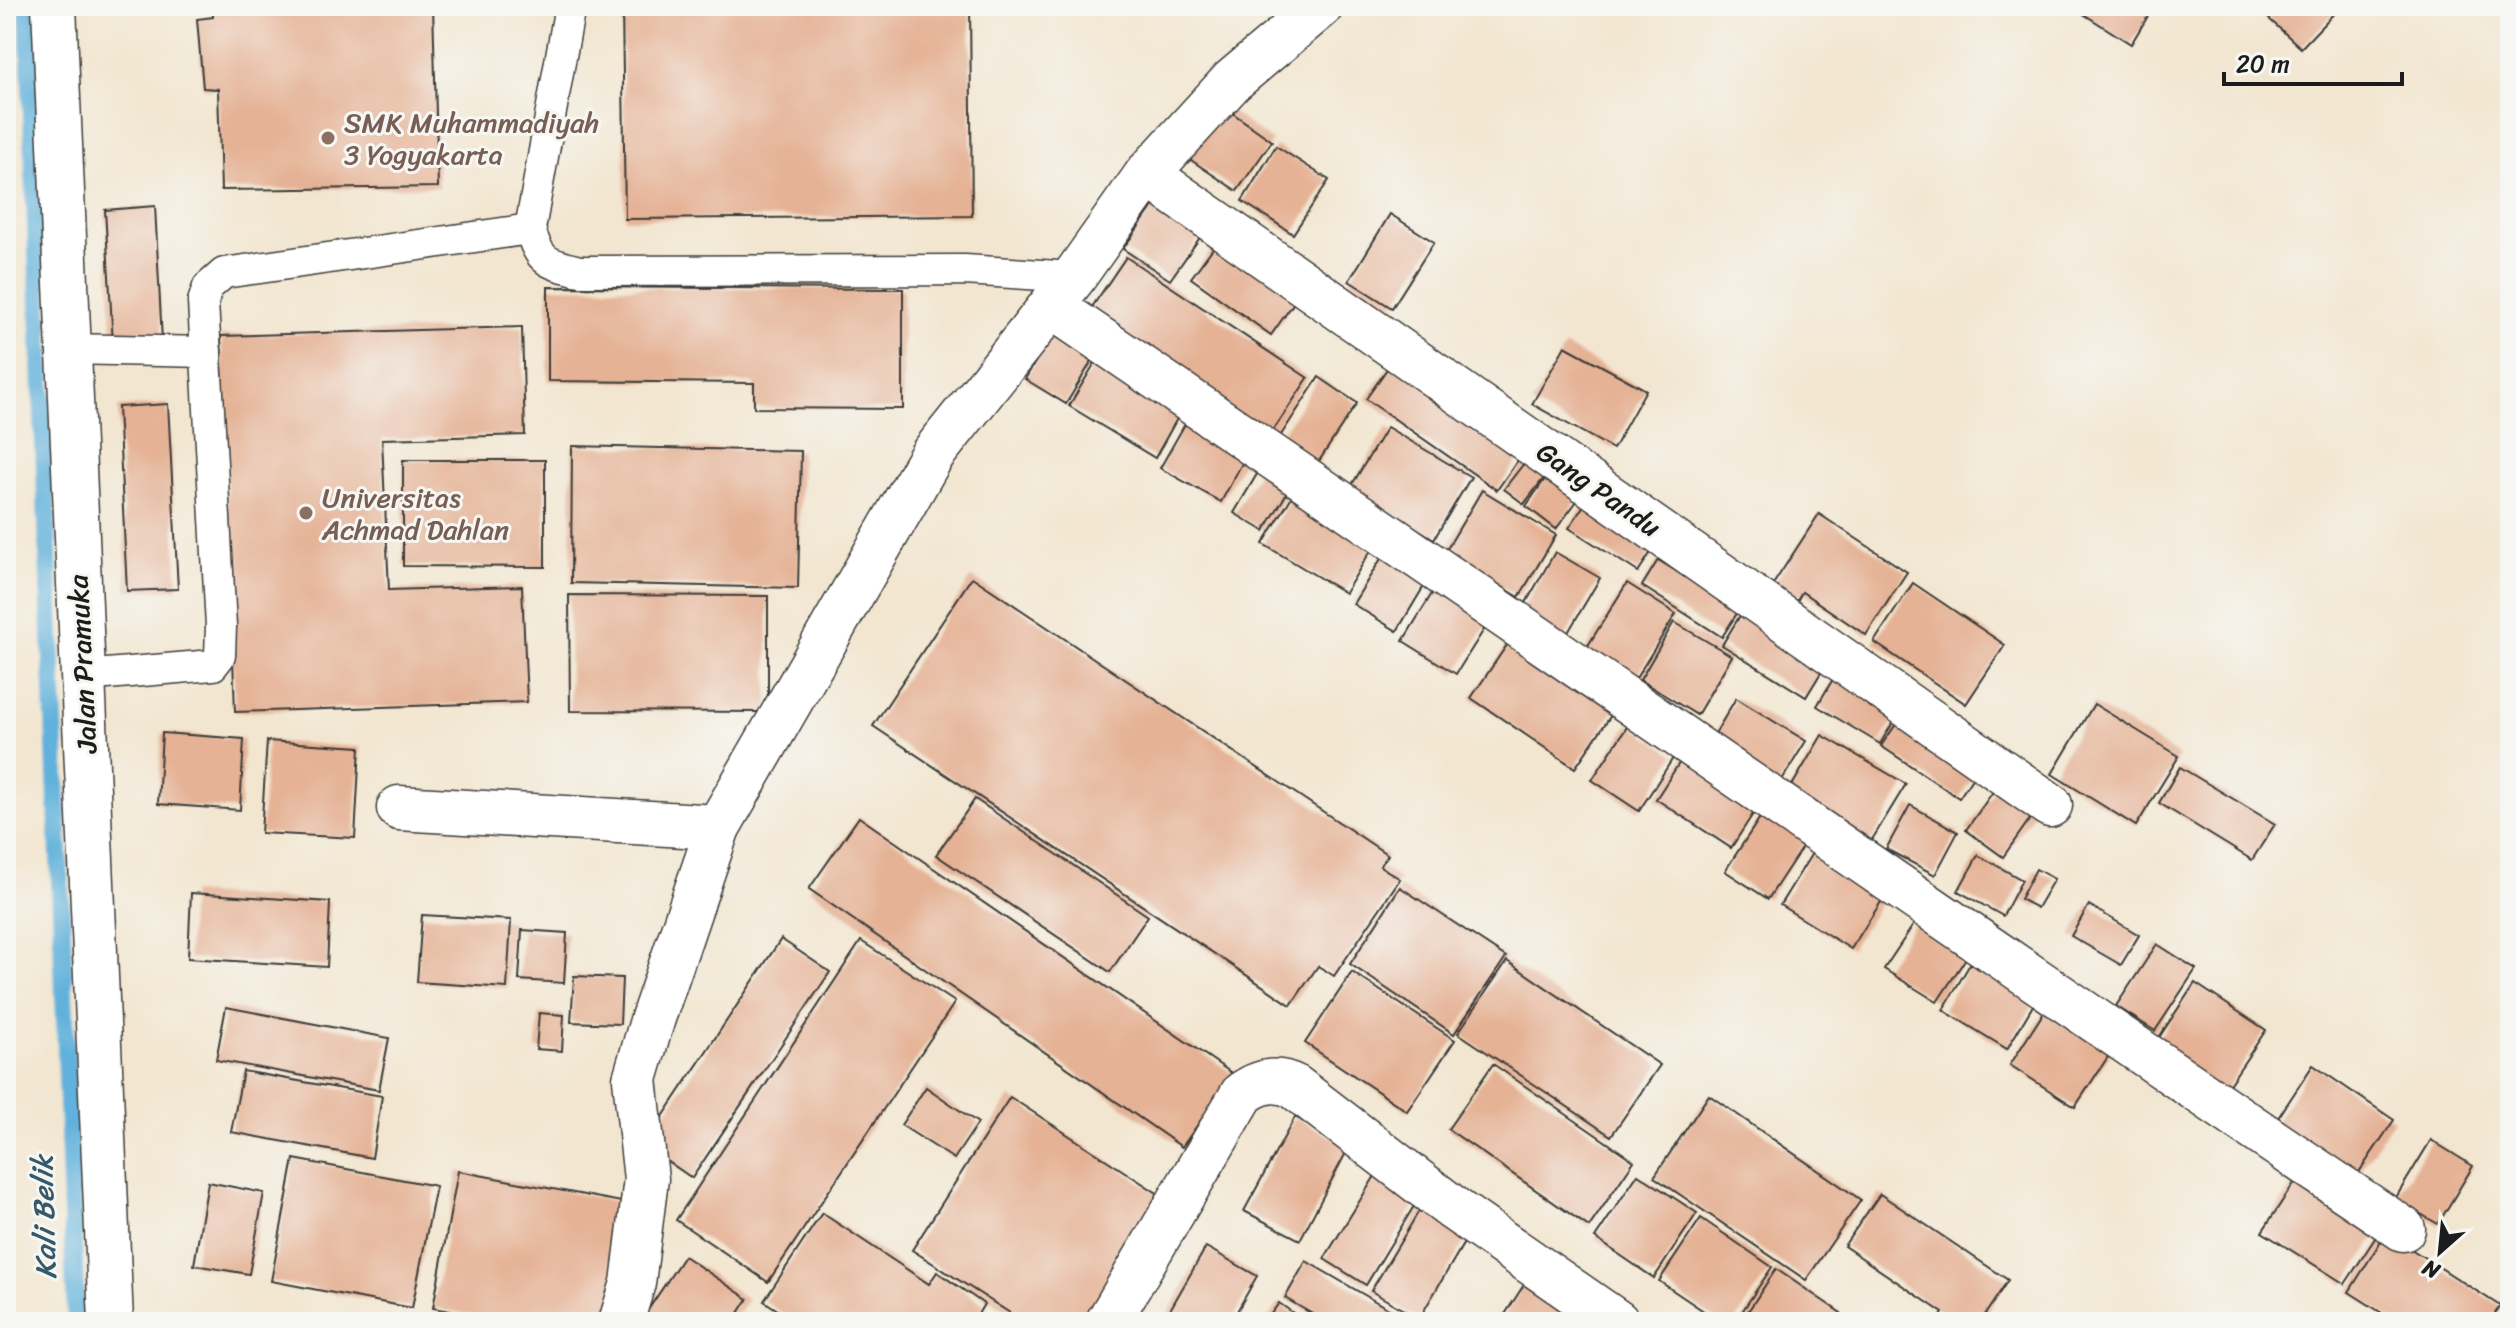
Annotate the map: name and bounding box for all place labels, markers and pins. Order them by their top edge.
place label: SMK Muhammadiyah 3 Yogyakarta [344,98,599,179]
marker: SMK Muhammadiyah 3 Yogyakarta [319,129,337,147]
place label: Universitas Achmad Dahlan [321,473,509,554]
marker: Universitas Achmad Dahlan [297,504,315,522]

